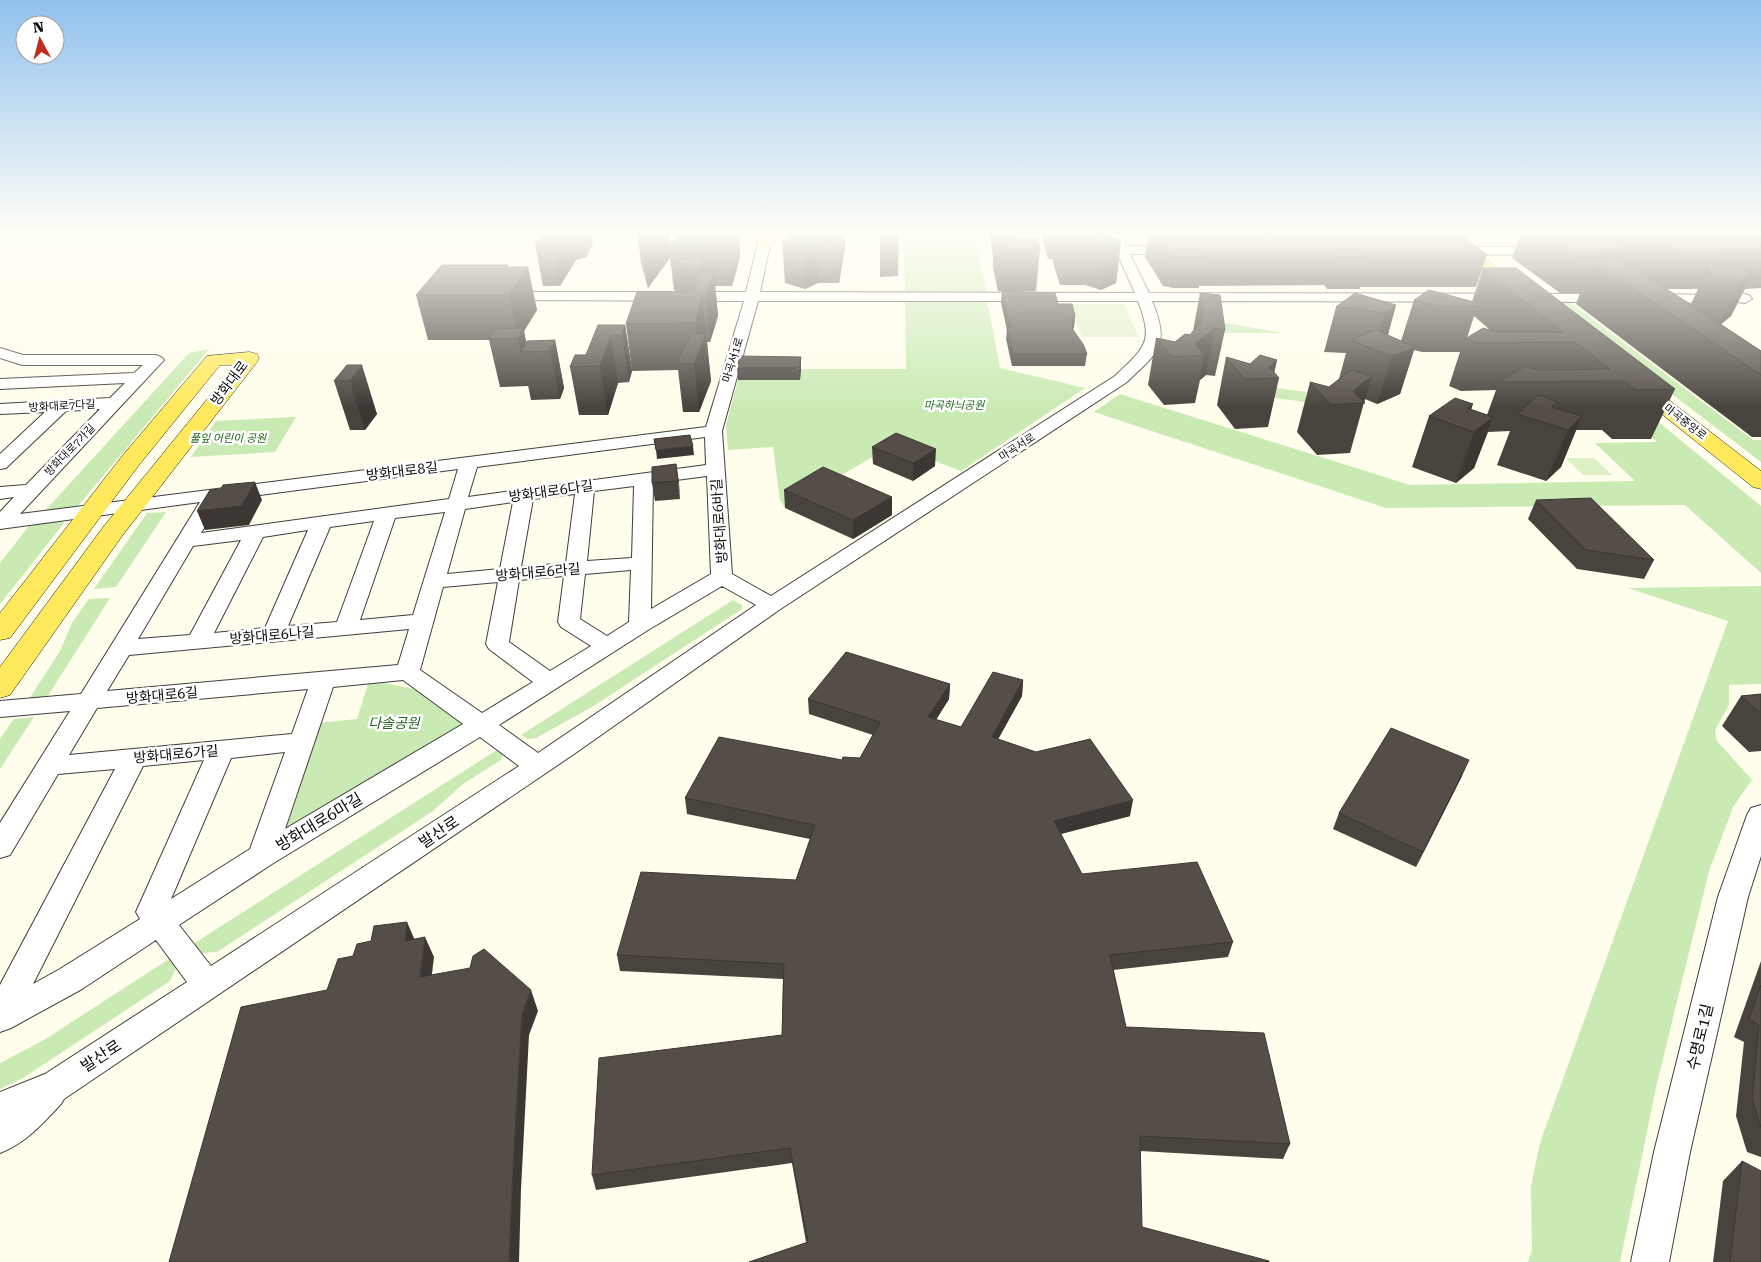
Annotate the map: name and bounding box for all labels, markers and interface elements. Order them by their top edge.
north arrow [15,15,65,65]
text: N [32,18,45,36]
street label: 마곡서1로 [720,336,746,384]
street label: 방화대로 [207,358,251,408]
street label: 방화대로7다길 [28,398,96,414]
park label: 마곡하늬공원 [924,399,985,412]
street label: 마곡중앙로 [1661,401,1709,443]
street label: 방화대로7가길 [42,421,98,479]
street label: 마곡서로 [996,431,1038,463]
park label: 풀잎 어린이 공원 [190,432,267,445]
street label: 방화대로8길 [365,459,439,483]
street label: 방화대로6다길 [508,477,594,505]
street label: 방화대로6바길 [708,478,730,564]
street label: 방화대로6라길 [495,560,581,584]
street label: 방화대로6나길 [229,623,315,647]
street label: 방화대로6길 [125,684,199,706]
park label: 다솔공원 [368,715,421,731]
street label: 방화대로6가길 [133,742,219,766]
street label: 방화대로6마길 [272,789,366,855]
street label: 발산로 [415,812,463,852]
street label: 수명로1길 [1683,1002,1717,1072]
street label: 발산로 [77,1036,125,1076]

